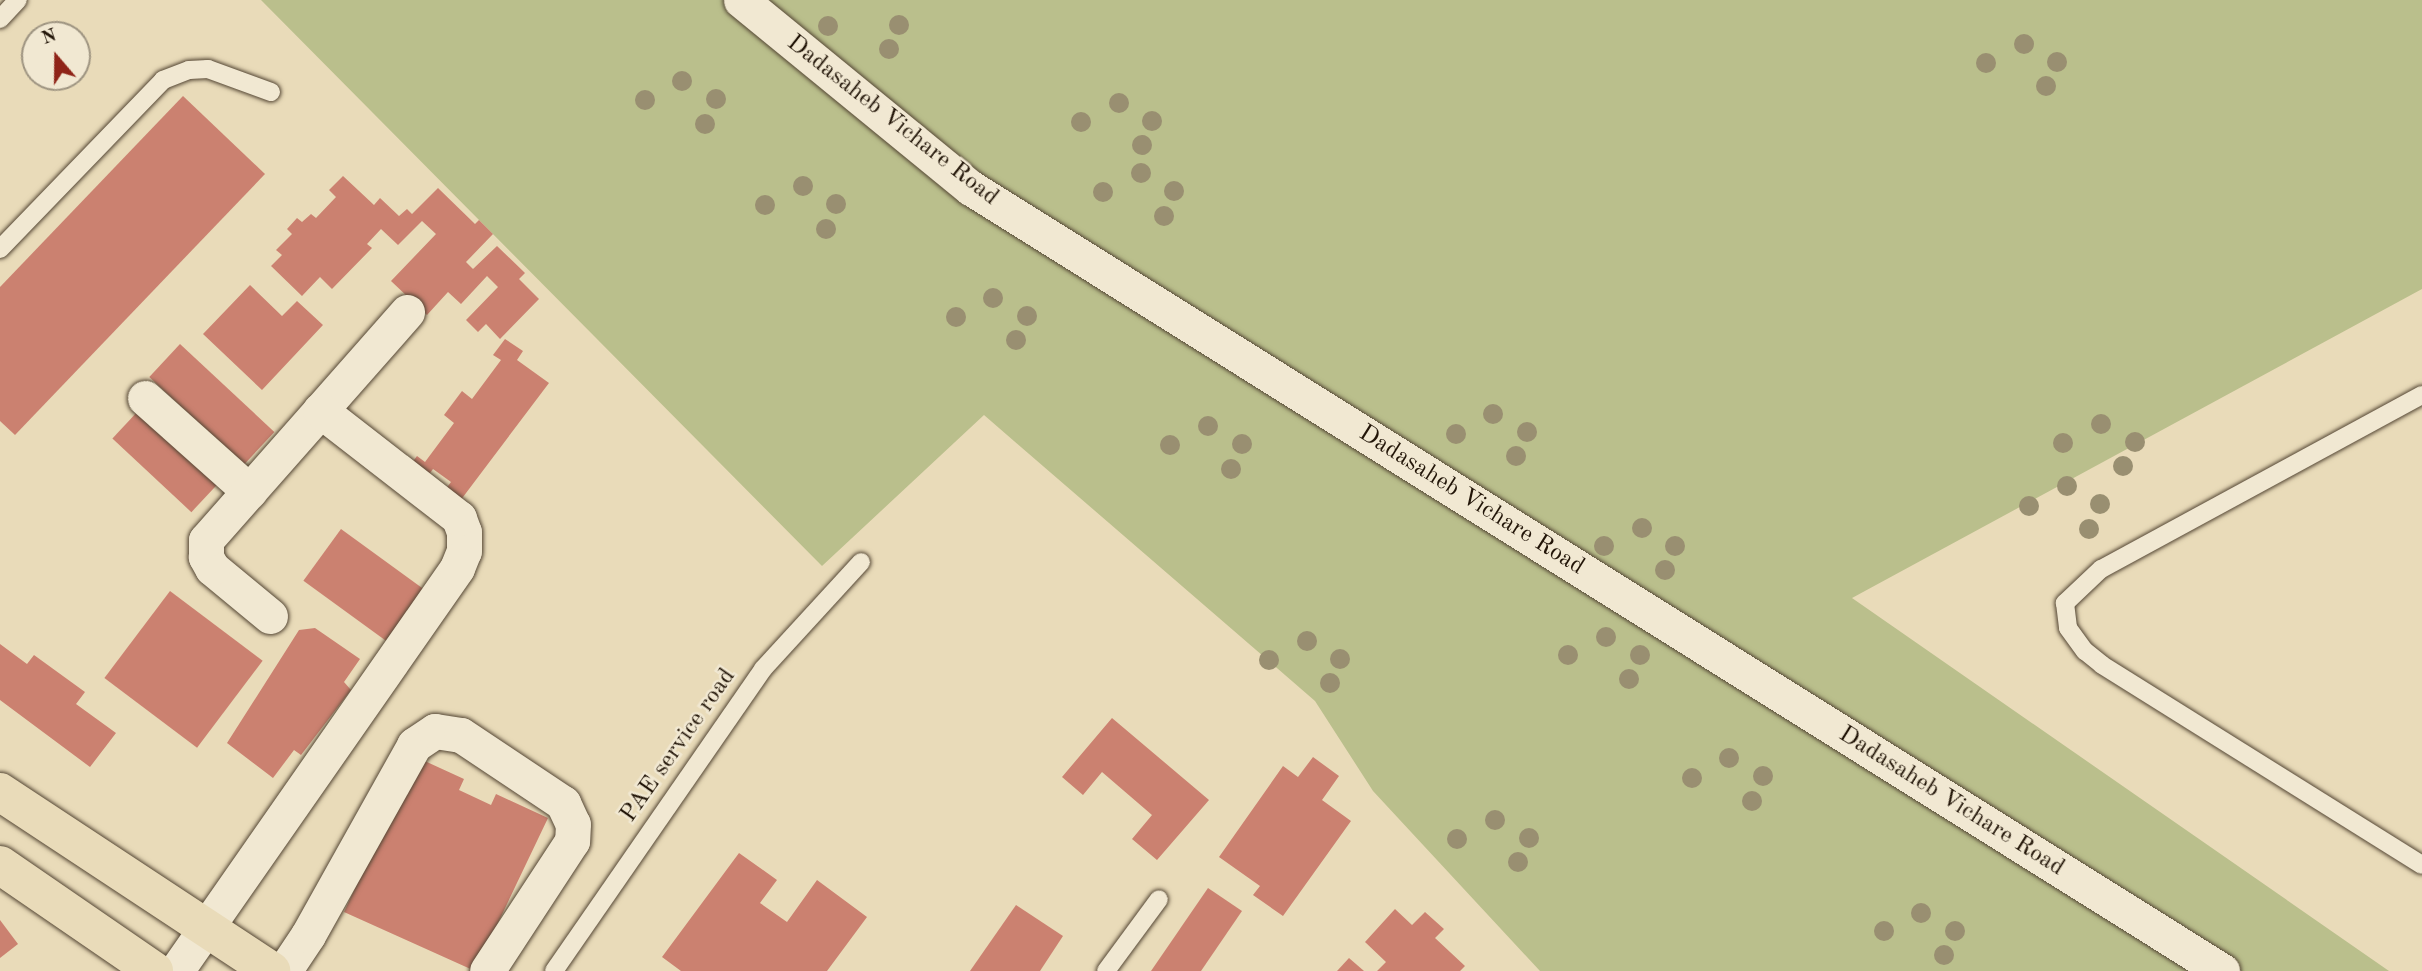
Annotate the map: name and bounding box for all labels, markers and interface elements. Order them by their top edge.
north arrow [21,21,91,91]
text: N [39,26,59,49]
street label: Dadasaheb Vichare Road [780,29,1004,213]
street label: Dadasaheb Vichare Road [1353,420,1589,582]
street label: PAE service road [615,664,743,828]
street label: Dadasaheb Vichare Road [1833,721,2069,883]

